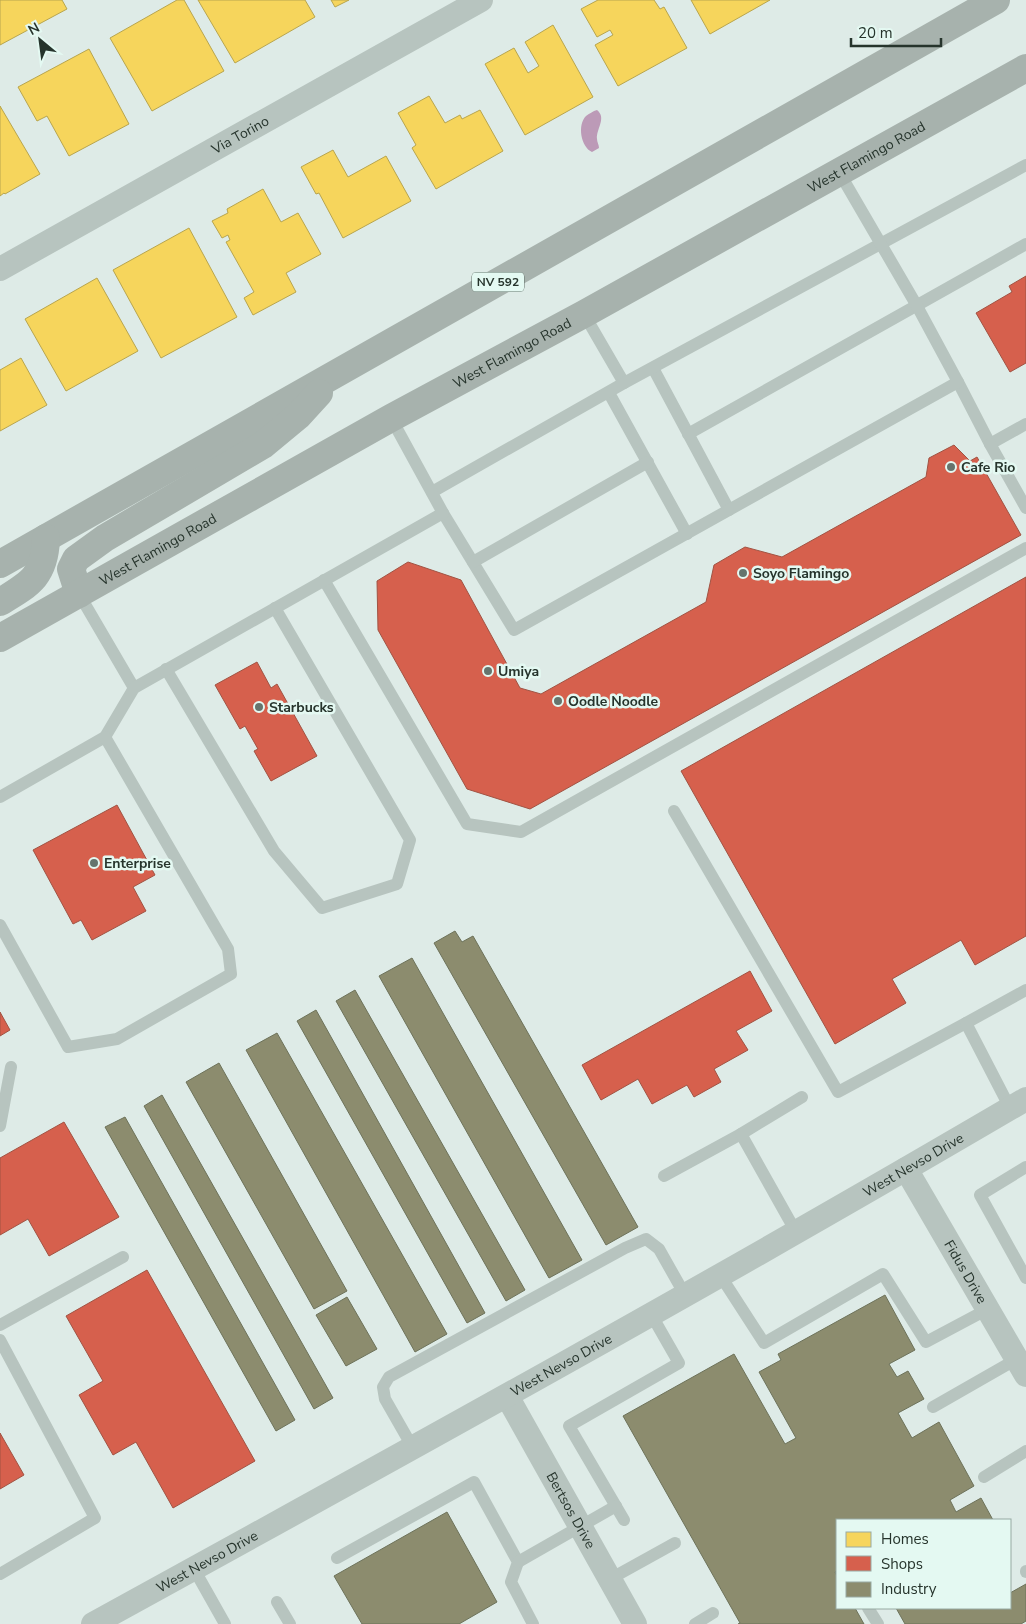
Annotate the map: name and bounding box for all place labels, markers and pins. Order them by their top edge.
place label: Cafe Rio [961,458,1015,477]
marker: Cafe Rio [945,461,957,473]
place label: Soyo Flamingo [753,564,849,583]
marker: Soyo Flamingo [737,567,749,579]
place label: Umiya [498,662,539,681]
marker: Umiya [482,665,494,677]
place label: Oodle Noodle [568,692,659,711]
marker: Oodle Noodle [552,695,564,707]
place label: Starbucks [269,698,334,717]
marker: Starbucks [253,701,265,713]
place label: Enterprise [104,854,171,873]
marker: Enterprise [88,857,100,869]

